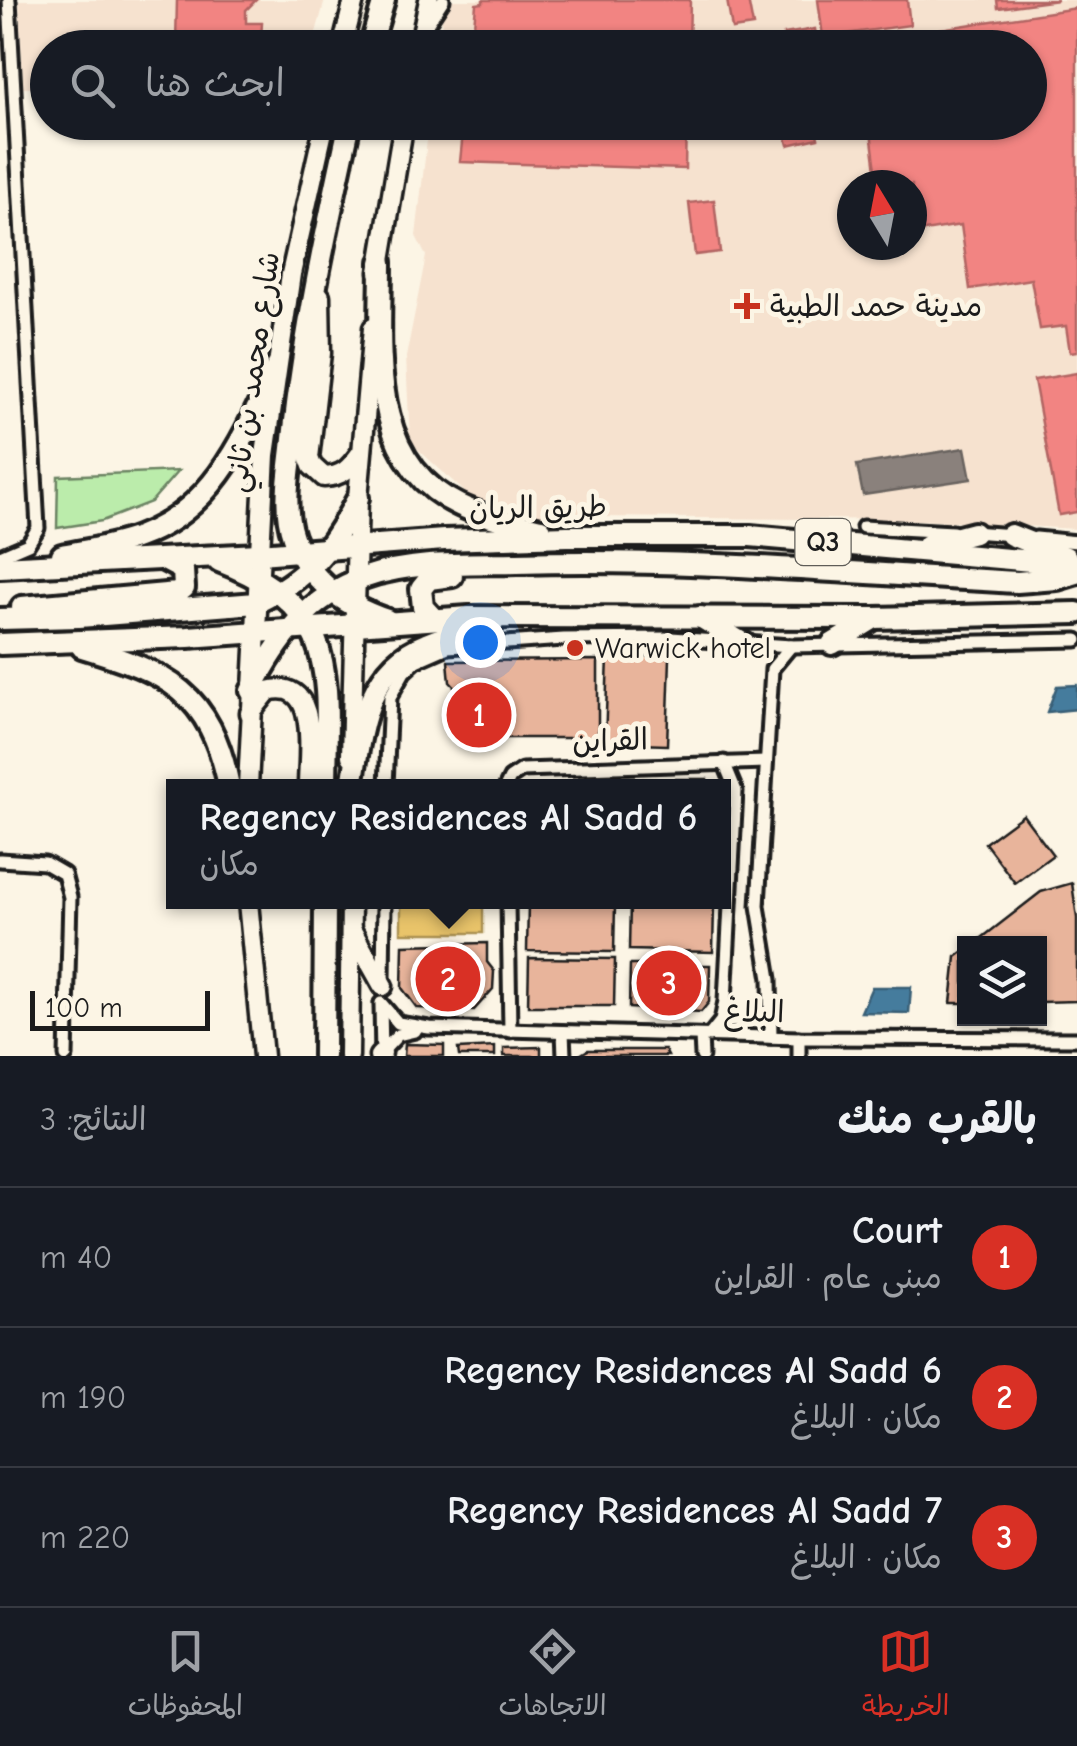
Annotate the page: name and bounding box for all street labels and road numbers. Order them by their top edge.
street label: شارع محمد بن ثاني [219,250,295,496]
street label: طريق الريان [469,489,607,527]
road number: Q3 [796,519,850,565]
street label: القراين [571,722,649,760]
street label: البلاغ [723,994,785,1033]

